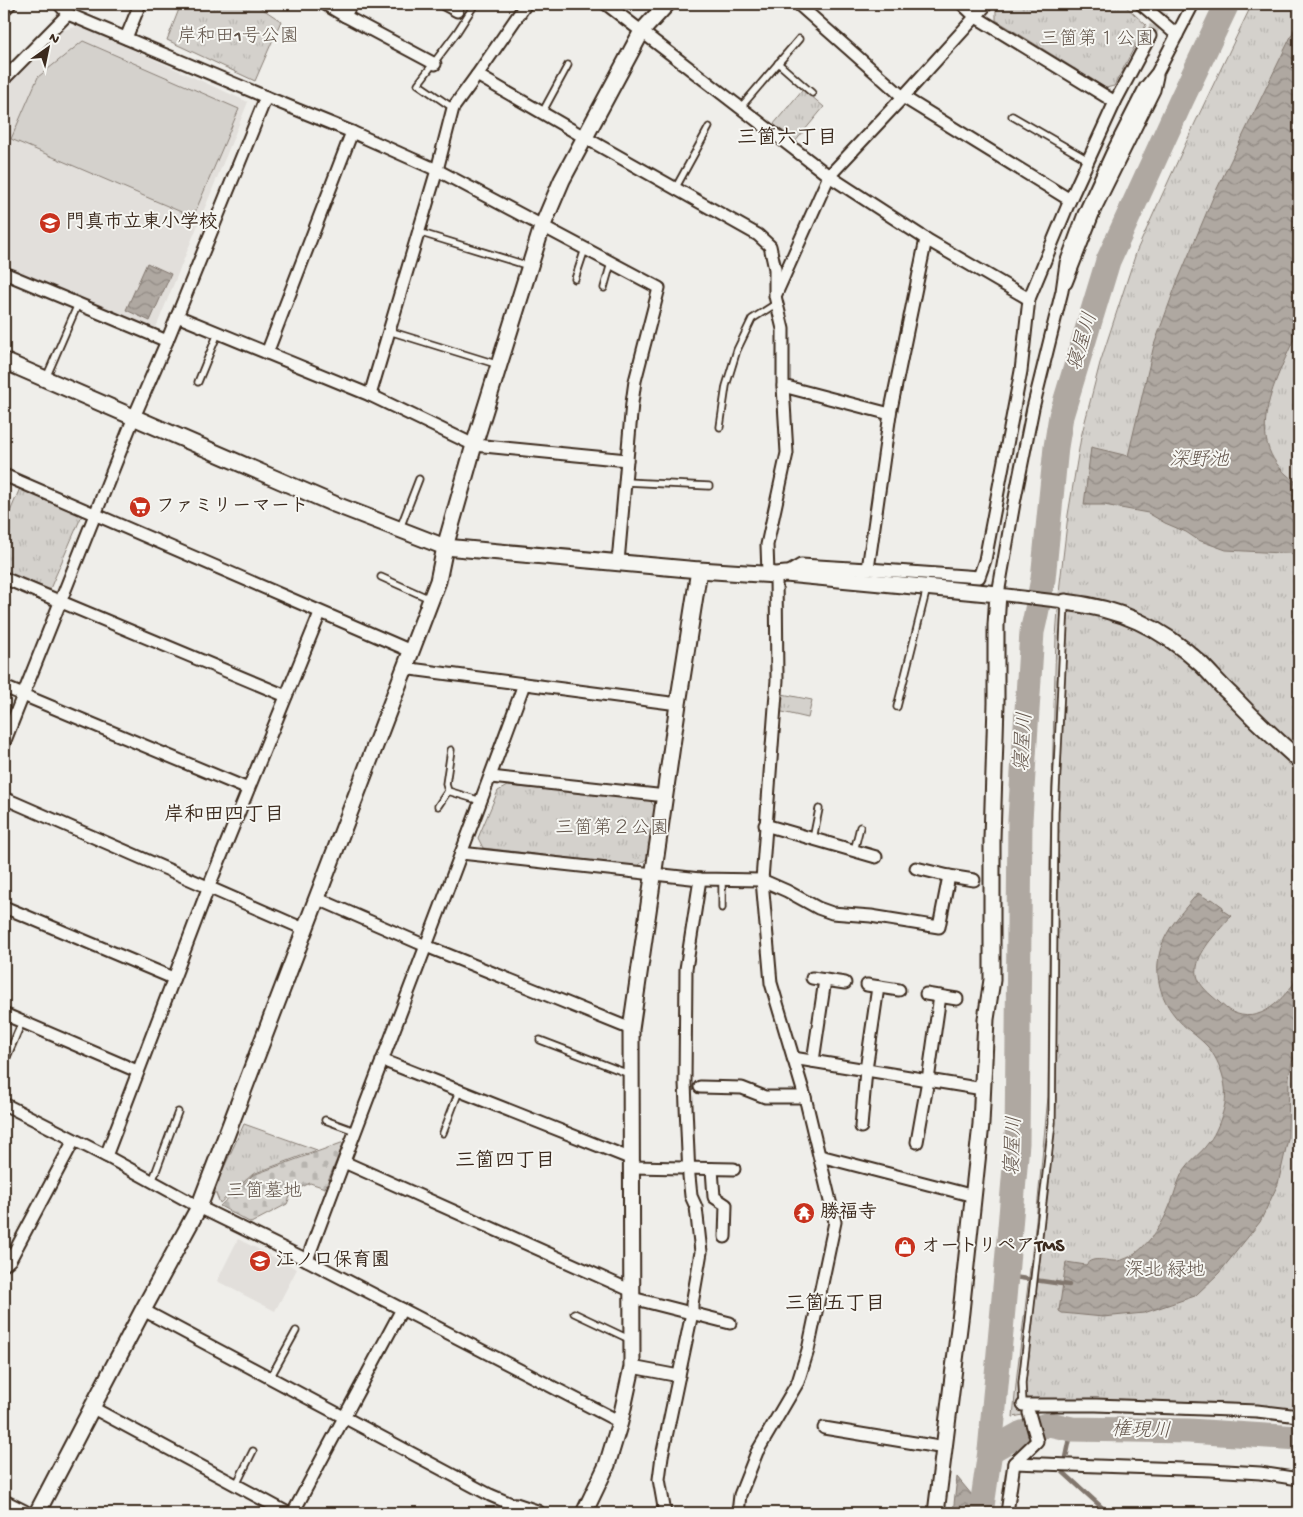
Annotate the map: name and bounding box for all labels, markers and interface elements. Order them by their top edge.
north arrow [22,22,72,72]
park label: 岸和田1号公園 [177,25,299,49]
park label: 三箇第１公園 [1040,28,1154,52]
text: N [45,30,62,49]
district label: 三箇六丁目 [737,126,837,151]
school or university icon: 門真市立東小学校 [38,211,62,235]
place label: 門真市立東小学校 [66,211,218,235]
water label: 寝屋川 [1062,309,1104,374]
water label: 深野池 [1169,449,1230,473]
supermarket icon: ファミリーマート [128,495,152,519]
place label: ファミリーマート [156,496,309,519]
water label: 寝屋川 [1009,711,1039,773]
district label: 岸和田四丁目 [164,803,284,828]
park label: 三箇第２公園 [555,817,669,841]
water label: 寝屋川 [1000,1115,1028,1177]
district label: 三箇四丁目 [455,1149,555,1174]
park label: 三箇墓地 [226,1180,302,1204]
temple icon: 勝福寺 [792,1201,816,1225]
place label: 勝福寺 [820,1201,877,1225]
shop icon: オートリペアTMS [893,1235,917,1259]
place label: オートリペアTMS [921,1236,1065,1259]
school or university icon: 江ノ口保育園 [248,1249,272,1273]
place label: 江ノ口保育園 [276,1249,390,1273]
park label: 深北 緑地 [1125,1259,1205,1283]
district label: 三箇五丁目 [785,1292,885,1317]
water label: 権現川 [1111,1417,1171,1445]

